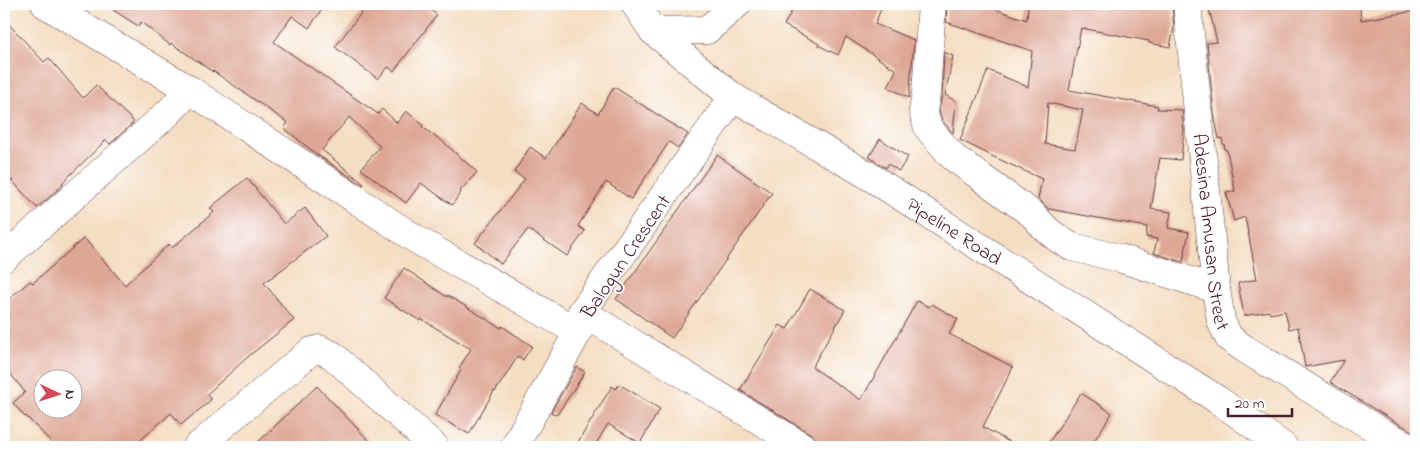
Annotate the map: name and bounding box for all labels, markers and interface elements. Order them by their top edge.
street label: Adesina Amusan Street [1183,132,1236,337]
street label: Balogun Crescent [574,189,680,327]
street label: Pipeline Road [900,191,1007,274]
north arrow [32,368,82,418]
scale bar [1228,386,1291,418]
text: N [59,389,80,400]
text: 20 m [1235,393,1265,415]

